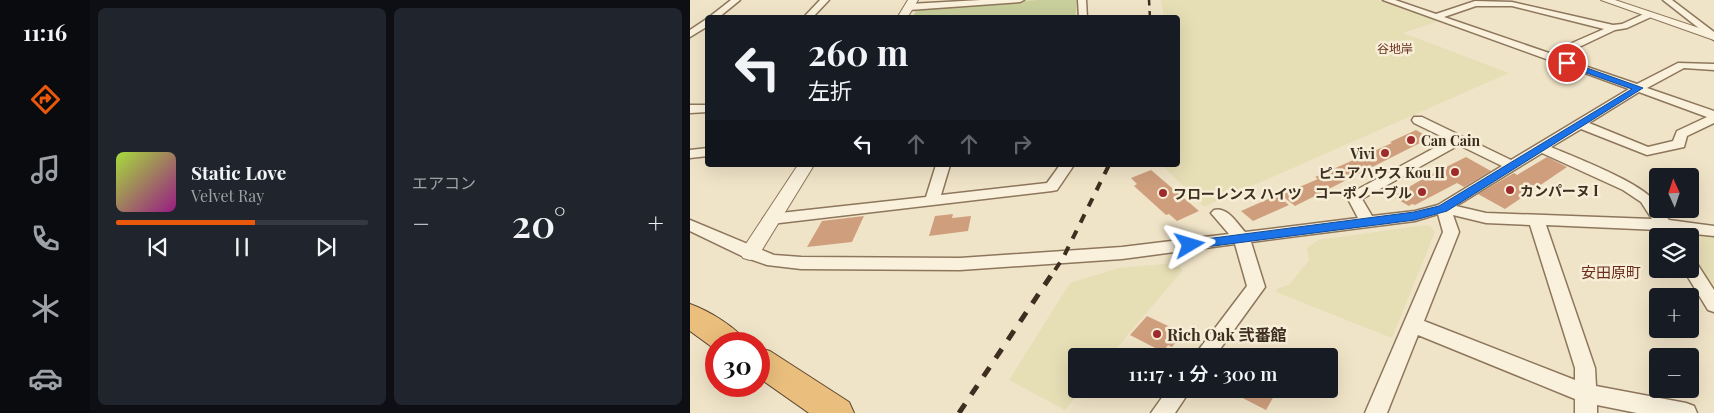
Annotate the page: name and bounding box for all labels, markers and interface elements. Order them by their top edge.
text: 11:16 [23,17,67,47]
text: 260 m [808,28,908,75]
icon: left [725,35,790,100]
district label: 谷地岸 [1377,40,1413,56]
pin [1546,42,1588,84]
icon: arrive [1553,49,1581,77]
text: 左折 [808,75,852,105]
icon: directions [28,82,63,117]
icon: left [849,130,877,158]
icon: ahead [902,130,930,158]
icon: ahead [955,130,983,158]
icon: right [1008,130,1036,158]
place label: Can Cain [1421,131,1481,150]
marker: Can Cain [1405,134,1417,146]
place label: Vivi [1349,144,1376,163]
marker: Vivi [1379,147,1391,159]
icon: music [28,152,63,187]
text: Static Love [191,159,286,185]
place label: ピュアハウス Kou II [1319,163,1445,182]
marker: ピュアハウス Kou II [1449,166,1461,178]
north arrow [1649,168,1699,218]
map controls [1649,168,1699,398]
text: エアコン [412,172,476,193]
place label: カンパーヌ I [1520,181,1599,200]
place label: コーポノーブル [1315,183,1412,202]
place label: フローレンス ハイツ [1173,184,1302,203]
marker: カンパーヌ I [1504,184,1516,196]
text: Velvet Ray [191,185,264,206]
marker: コーポノーブル [1416,186,1428,198]
marker: フローレンス ハイツ [1157,187,1169,199]
text: 20° [512,197,566,248]
text: − [412,204,430,241]
text: + [648,204,664,241]
position arrow [1163,218,1215,270]
icon: phone [28,221,63,256]
button: layers [1649,228,1699,278]
icon: previous [144,233,172,261]
icon: pause [228,233,256,261]
icon: next [312,233,340,261]
district label: 安田原町 [1581,262,1641,282]
button: + [1649,288,1699,338]
icon: climate [28,291,63,326]
place label: Rich Oak 弐番館 [1167,324,1286,345]
marker: Rich Oak 弐番館 [1151,328,1163,340]
speed limit sign: 30 [705,332,770,397]
button: − [1649,348,1699,398]
text: 11:17 · 1 分 · 300 m [1129,360,1277,386]
icon: car [28,361,63,396]

